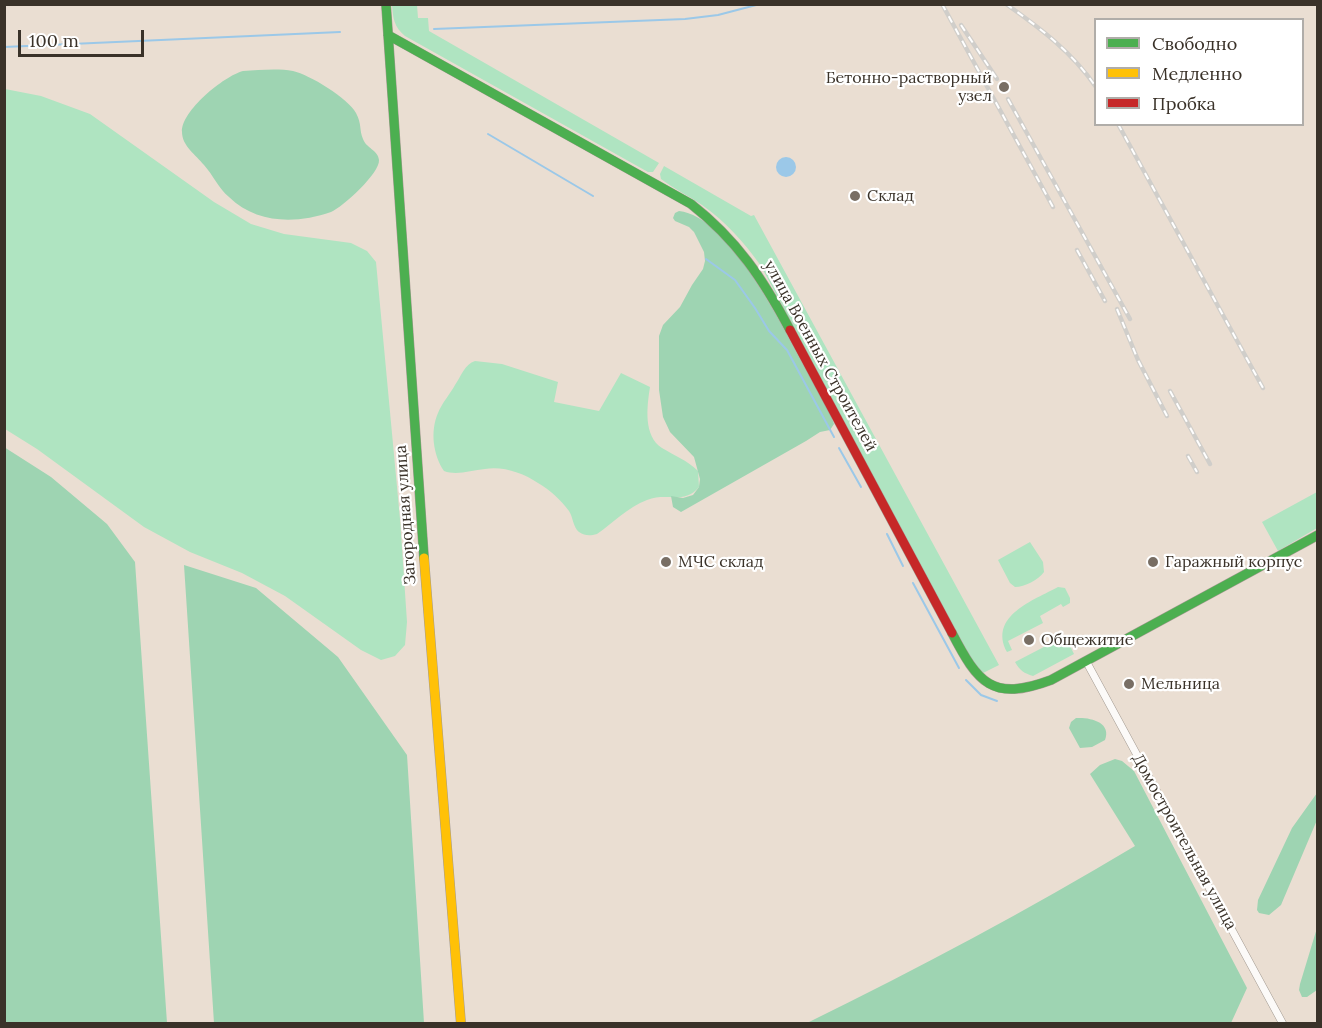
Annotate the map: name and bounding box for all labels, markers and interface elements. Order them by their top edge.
scale bar [21,18,147,56]
legend [1094,18,1304,126]
text: 100 m [29,29,79,52]
text: Свободно [1152,32,1237,55]
text: Медленно [1152,62,1242,85]
place label: Бетонно-растворный узел [826,68,992,106]
marker: Бетонно-растворный узел [997,80,1011,94]
text: Пробка [1152,92,1216,115]
place label: Склад [867,186,914,206]
marker: Склад [848,189,862,203]
street label: улица Военных Строителей [759,257,881,455]
street label: Загородная улица [392,445,420,585]
place label: МЧС склад [678,552,763,572]
place label: Гаражный корпус [1165,552,1302,572]
marker: МЧС склад [659,555,673,569]
marker: Гаражный корпус [1146,555,1160,569]
place label: Общежитие [1041,630,1134,650]
marker: Общежитие [1022,633,1036,647]
place label: Мельница [1141,674,1220,694]
marker: Мельница [1122,677,1136,691]
street label: Домостроительная улица [1128,751,1240,933]

